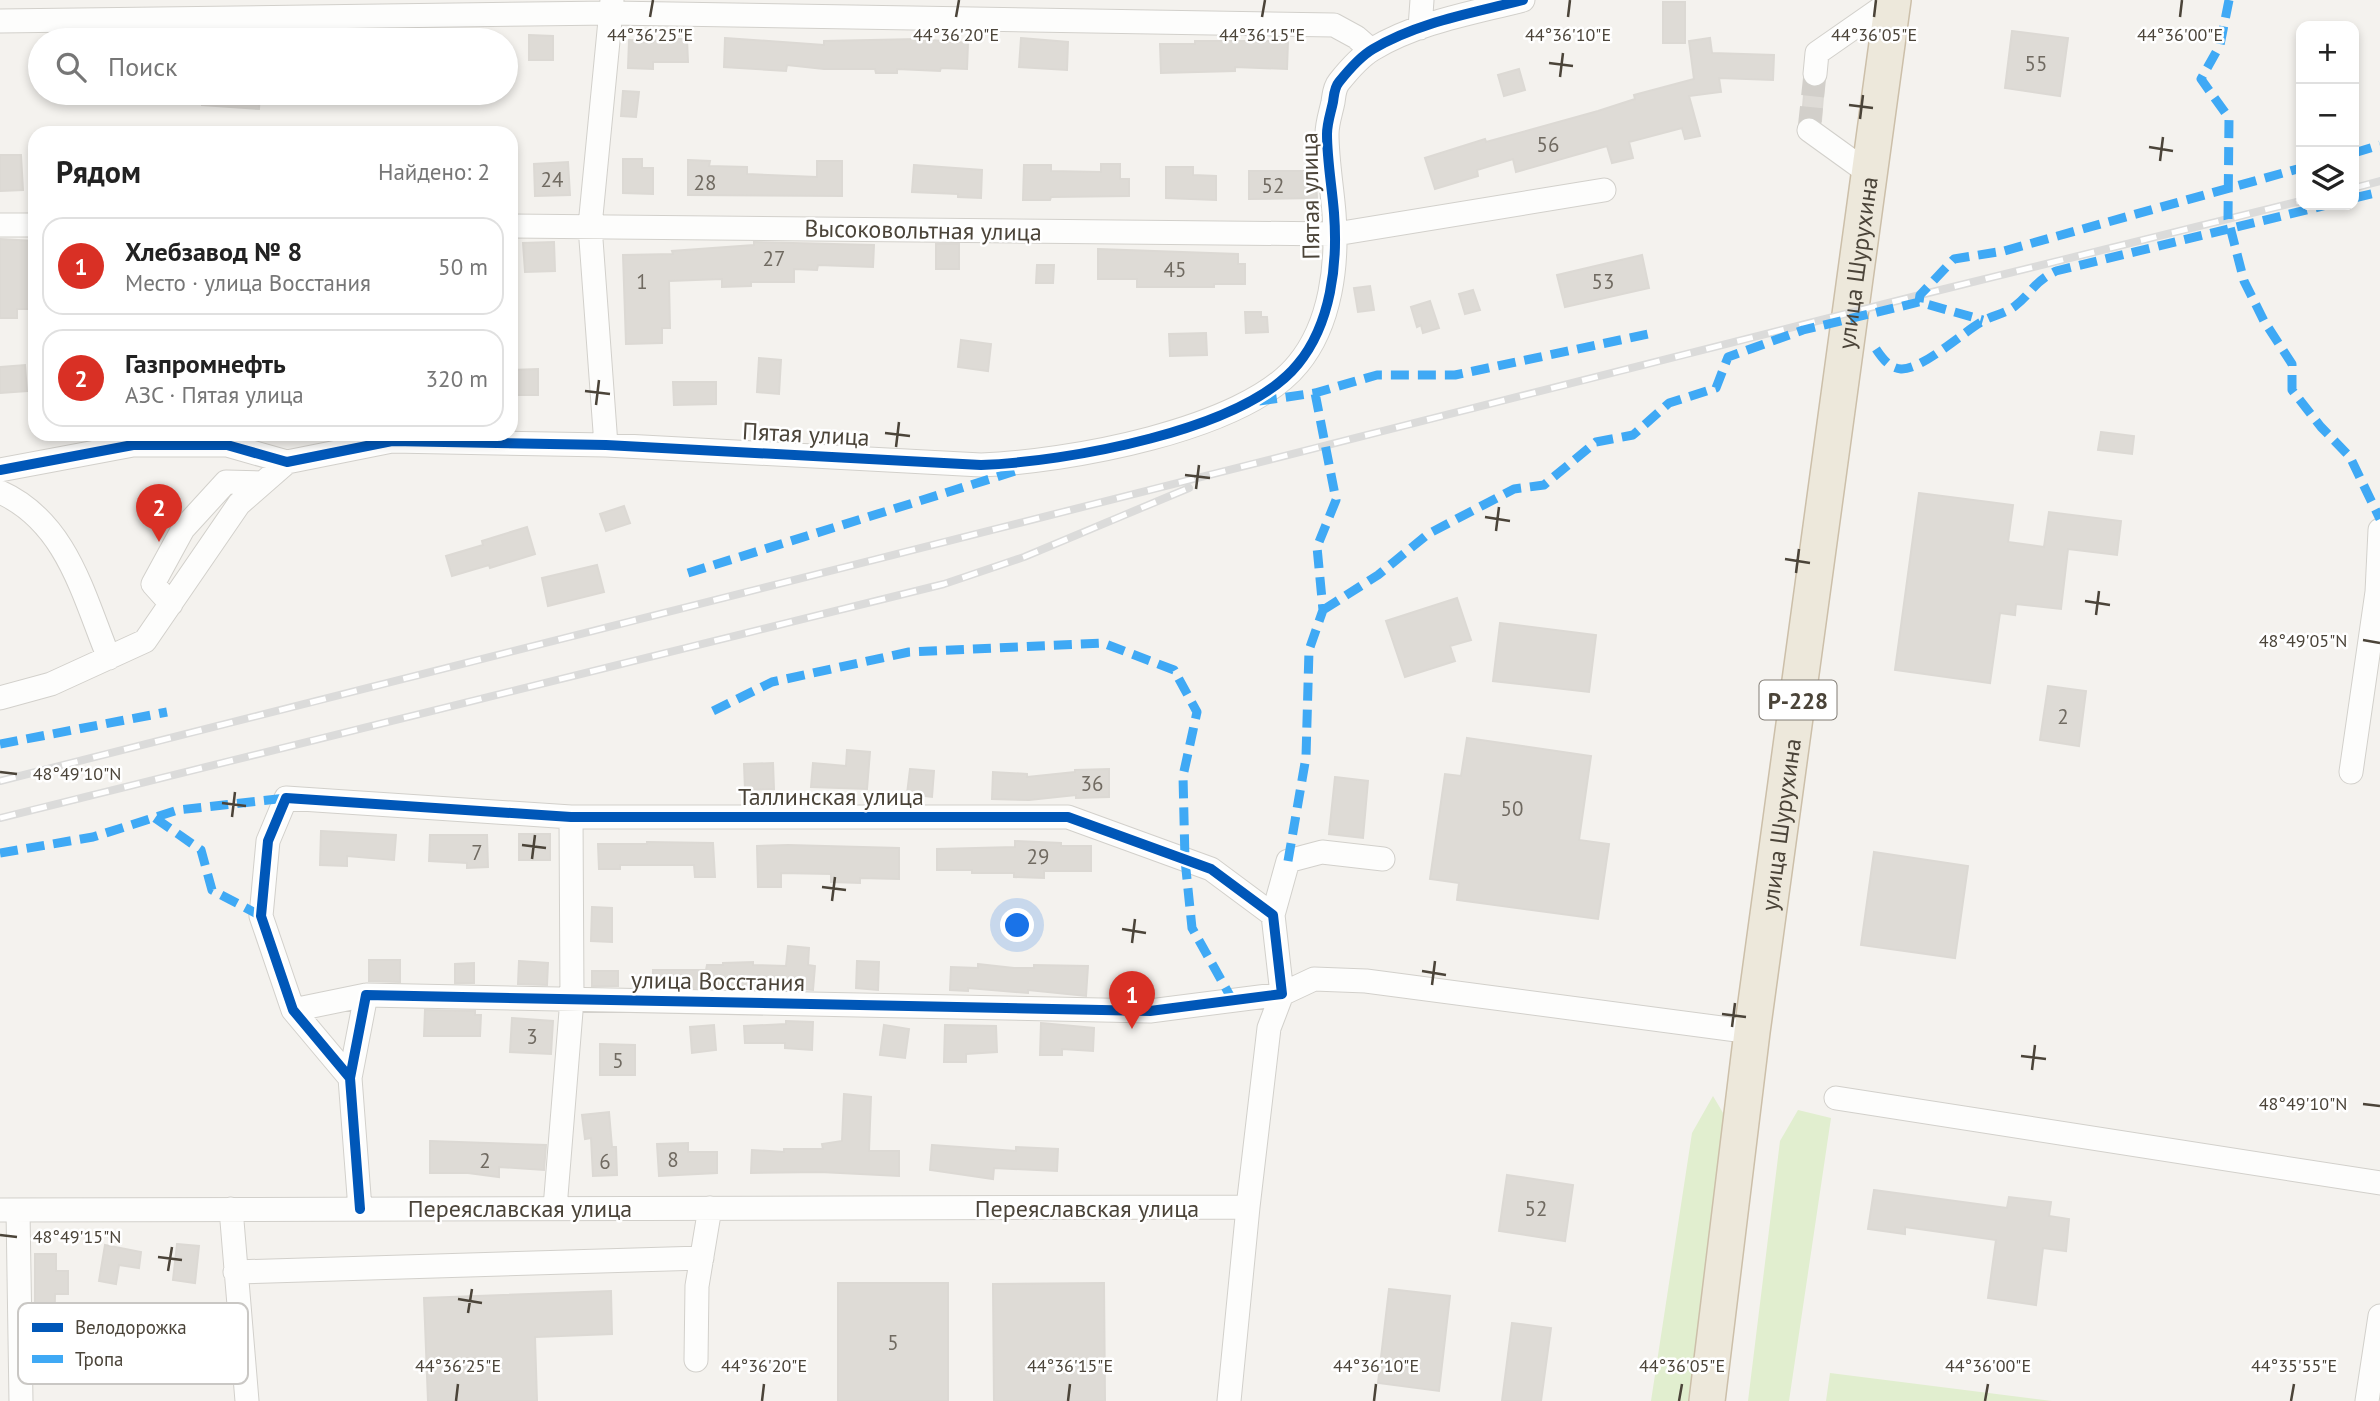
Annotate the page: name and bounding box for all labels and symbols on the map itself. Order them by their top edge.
text: 44°36'25"E [607,23,693,46]
text: 44°36'20"E [913,23,999,46]
text: 44°36'15"E [1219,23,1305,46]
text: 44°36'10"E [1525,23,1611,46]
text: 44°36'05"E [1831,23,1917,46]
text: 44°36'00"E [2137,23,2223,46]
house number: 55 [2025,50,2047,77]
house number: 56 [1537,131,1559,158]
street label: Пятая улица [1293,132,1327,260]
house number: 24 [541,166,563,193]
house number: 28 [694,169,716,196]
house number: 52 [1262,172,1284,199]
street label: улица Шурухина [1830,175,1884,351]
street label: Высоковольтная улица [804,212,1042,248]
house number: 27 [763,245,785,272]
house number: 45 [1164,256,1186,283]
house number: 1 [636,268,648,295]
house number: 53 [1592,268,1614,295]
street label: Пятая улица [741,415,871,453]
pin: 2 [136,484,182,542]
text: 48°49'05"N [2259,629,2347,652]
road number: Р-228 [1759,680,1836,720]
house number: 2 [2057,703,2069,730]
street label: улица Шурухина [1753,736,1807,913]
text: 48°49'10"N [33,762,121,785]
house number: 36 [1081,770,1103,797]
street label: Таллинская улица [738,781,924,812]
house number: 50 [1501,795,1523,822]
house number: 7 [471,839,483,866]
house number: 29 [1027,843,1049,870]
your location [1000,908,1034,942]
street label: улица Восстания [631,964,805,998]
pin: 1 [1109,971,1155,1029]
house number: 3 [526,1023,538,1050]
house number: 5 [612,1047,624,1074]
text: 48°49'10"N [2259,1092,2347,1115]
house number: 8 [667,1146,679,1173]
house number: 2 [479,1147,491,1174]
house number: 6 [599,1148,611,1175]
street label: Переяславская улица [408,1193,632,1224]
street label: Переяславская улица [975,1193,1199,1224]
house number: 52 [1525,1195,1547,1222]
text: 48°49'15"N [33,1225,121,1248]
legend [18,1303,248,1384]
text: Велодорожка [75,1315,187,1339]
house number: 5 [887,1329,899,1356]
text: Тропа [75,1347,124,1371]
text: 44°36'25"E [415,1354,501,1377]
text: 44°36'20"E [721,1354,807,1377]
text: 44°36'15"E [1027,1354,1113,1377]
text: 44°36'10"E [1333,1354,1419,1377]
text: 44°36'05"E [1639,1354,1725,1377]
text: 44°36'00"E [1945,1354,2031,1377]
text: 44°35'55"E [2251,1354,2337,1377]

